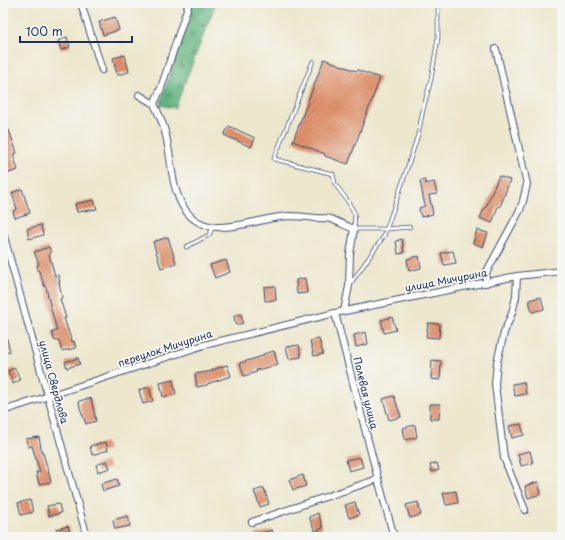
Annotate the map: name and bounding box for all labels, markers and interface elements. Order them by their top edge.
scale bar [20,18,132,44]
text: 100 m [26,22,63,40]
street label: улица Мичурина [404,264,489,295]
street label: переулок Мичурина [116,325,215,371]
street label: улица Свердлова [36,338,73,426]
street label: Полевая улица [350,355,383,431]

